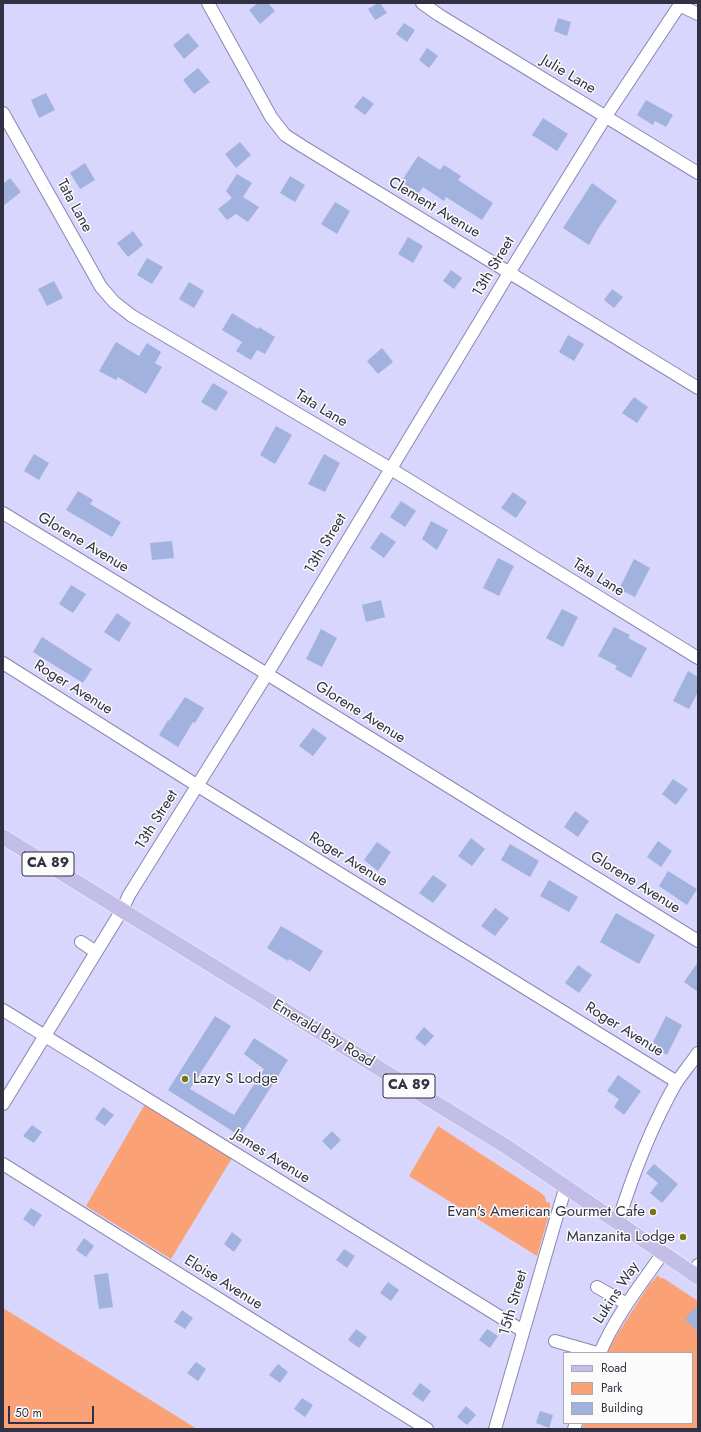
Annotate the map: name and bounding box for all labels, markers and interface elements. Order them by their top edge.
street label: Julie Lane [537,52,599,98]
street label: Clement Avenue [385,174,483,242]
street label: Tata Lane [52,176,96,236]
street label: 13th Street [469,234,519,300]
street label: Tata Lane [292,386,350,432]
street label: Glorene Avenue [34,509,132,577]
street label: 13th Street [301,511,351,577]
street label: Tata Lane [569,555,627,601]
street label: Roger Avenue [30,657,116,719]
street label: Glorene Avenue [312,678,408,748]
street label: 13th Street [132,787,182,853]
street label: Roger Avenue [305,829,391,891]
street label: Glorene Avenue [587,848,683,918]
road number: CA 89 [22,852,74,876]
street label: Emerald Bay Road [269,997,377,1071]
street label: Roger Avenue [581,999,667,1061]
place label: Lazy S Lodge [193,1070,278,1088]
marker: Lazy S Lodge [180,1074,190,1084]
road number: CA 89 [383,1074,435,1098]
street label: James Avenue [229,1126,313,1188]
place label: Evan's American Gourmet Cafe [447,1203,645,1221]
marker: Evan's American Gourmet Cafe [648,1207,658,1217]
place label: Manzanita Lodge [567,1228,675,1246]
marker: Manzanita Lodge [678,1232,688,1242]
street label: Eloise Avenue [181,1252,265,1314]
street label: Lukins Way [590,1259,644,1327]
street label: 15th Street [496,1268,532,1338]
legend [563,1352,693,1424]
text: Road [601,1359,627,1377]
text: Park [601,1379,622,1397]
scale bar [10,1398,96,1424]
text: Building [601,1399,643,1417]
text: 50 m [15,1404,42,1422]

